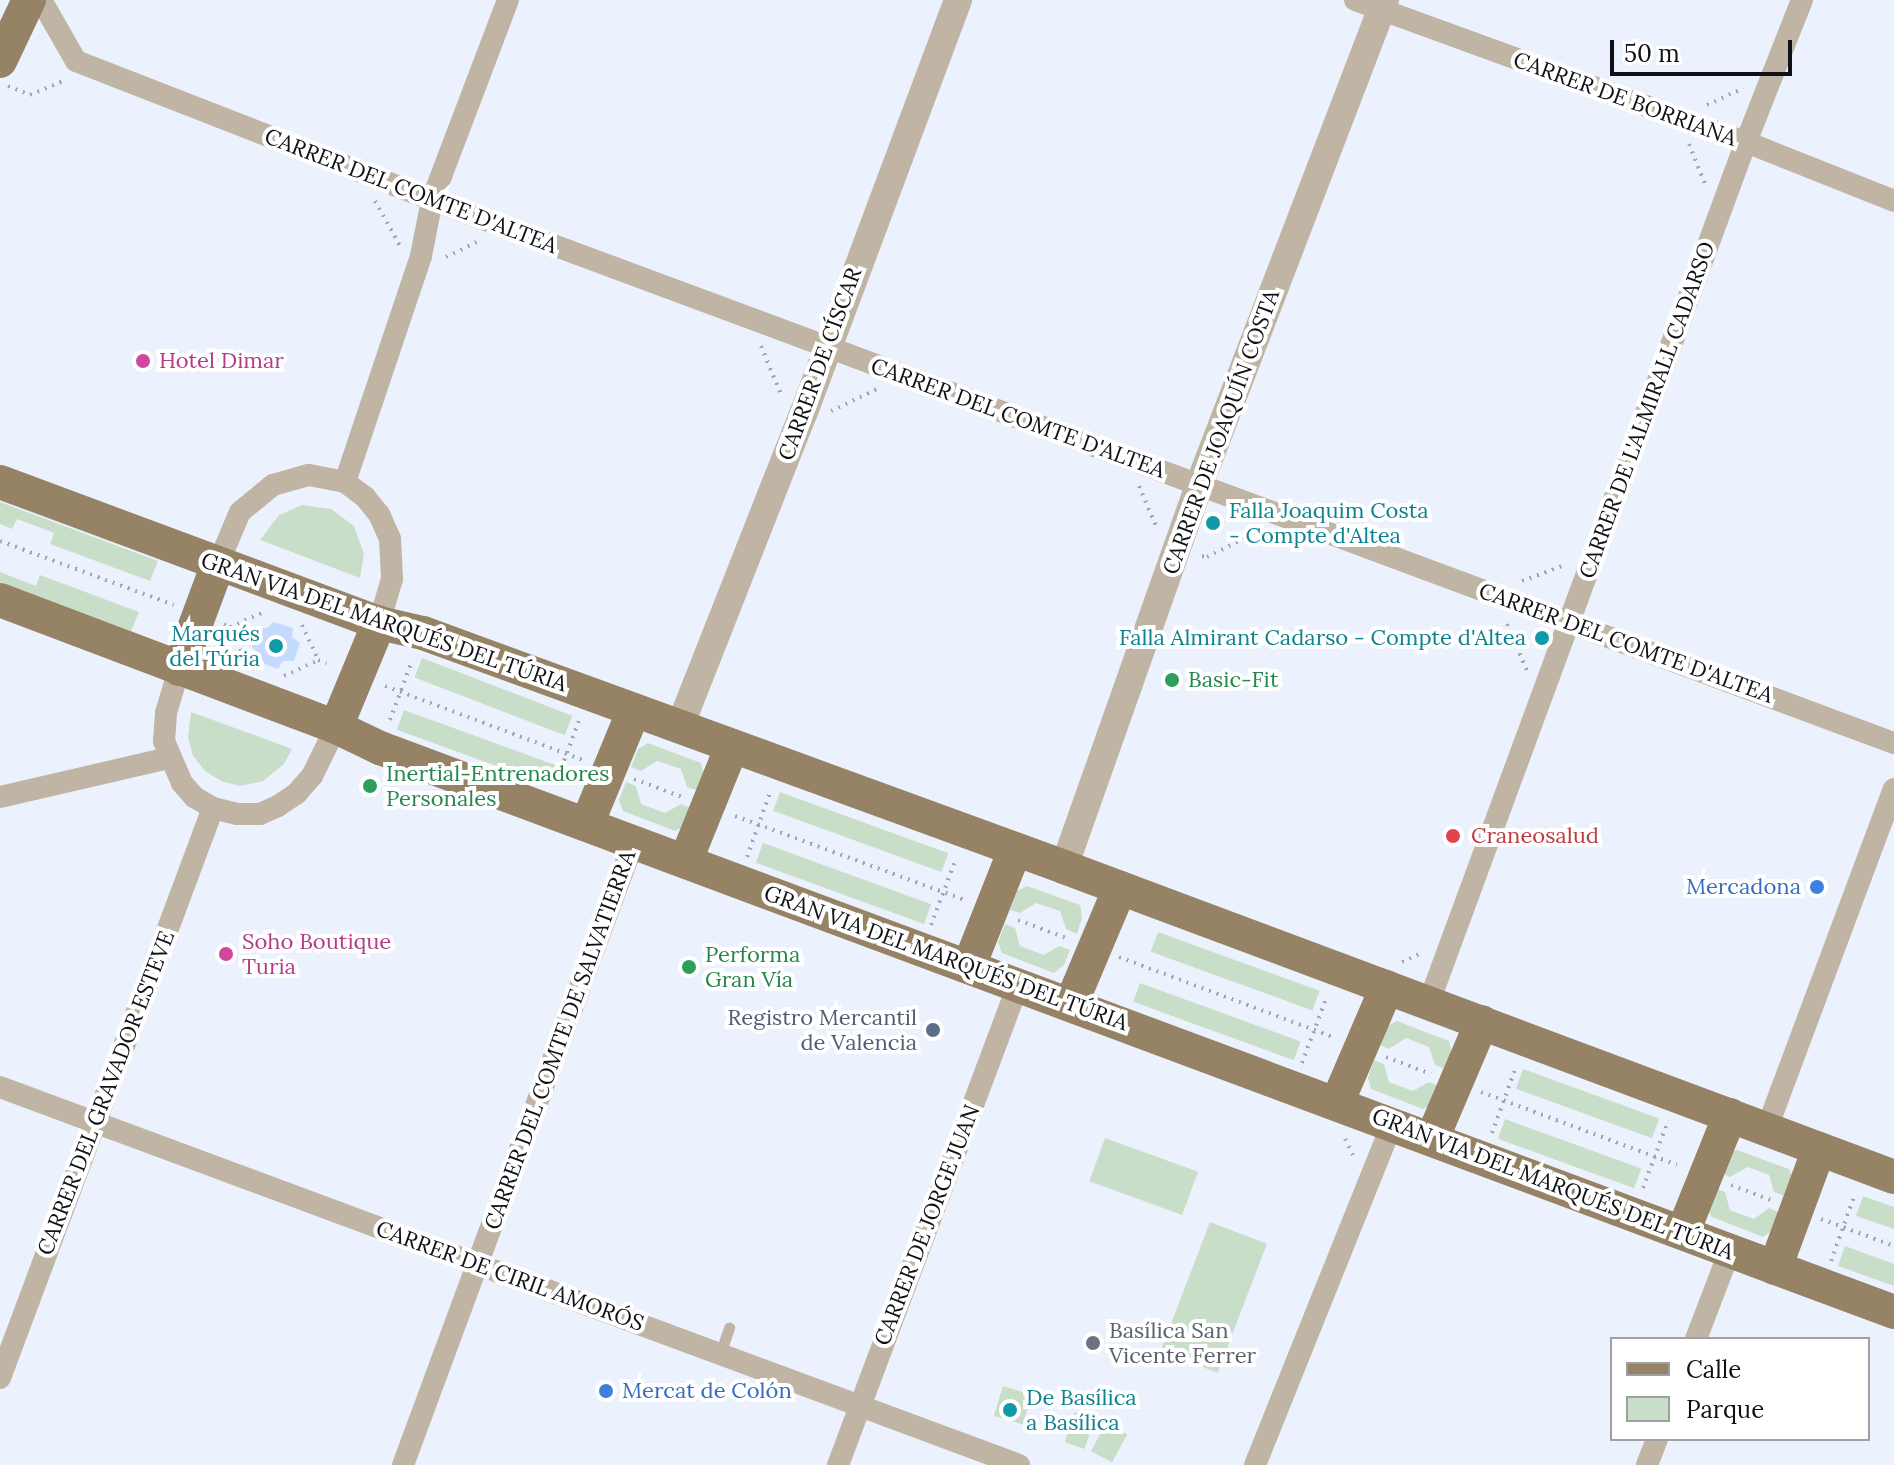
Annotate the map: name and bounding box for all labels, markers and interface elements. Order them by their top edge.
scale bar [1614,24,1796,74]
text: 50 m [1624,38,1680,69]
street label: CARRER DE BORRIANA [1510,46,1740,152]
street label: CARRER DEL COMTE D'ALTEA [261,123,561,259]
street label: CARRER DE L'ALMIRALL CADARSO [1574,238,1720,582]
street label: CARRER DE CÍSCAR [773,264,867,464]
street label: CARRER DE JOAQUÍN COSTA [1157,286,1285,578]
place label: Hotel Dimar [159,348,284,374]
marker: Hotel Dimar [134,352,152,370]
street label: CARRER DEL COMTE D'ALTEA [867,352,1169,484]
place label: Falla Joaquim Costa - Compte d'Altea [1229,497,1429,548]
marker: Falla Joaquim Costa - Compte d'Altea [1204,514,1222,532]
street label: GRAN VIA DEL MARQUÉS DEL TÚRIA [198,547,570,697]
street label: CARRER DEL COMTE D'ALTEA [1475,577,1777,709]
place label: Marqués del Túria [169,620,260,672]
place label: Falla Almirant Cadarso - Compte d'Altea [1119,625,1526,651]
marker: Falla Almirant Cadarso - Compte d'Altea [1533,629,1551,647]
marker: Marqués del Túria [267,637,285,655]
place label: Basic-Fit [1188,667,1279,693]
marker: Basic-Fit [1163,671,1181,689]
place label: Inertial-Entrenadores Personales [386,760,609,812]
marker: Inertial-Entrenadores Personales [361,777,379,795]
place label: Craneosalud [1471,823,1599,849]
marker: Craneosalud [1442,825,1464,847]
street label: CARRER DEL COMTE DE SALVATIERRA [479,847,641,1233]
place label: Mercadona [1686,874,1801,900]
marker: Mercadona [1808,878,1826,896]
street label: GRAN VIA DEL MARQUÉS DEL TÚRIA [760,880,1132,1036]
street label: CARRER DEL GRAVADOR ESTEVE [32,927,180,1259]
place label: Soho Boutique Turia [242,928,391,980]
place label: Performa Gran Vía [705,941,800,992]
marker: Soho Boutique Turia [217,945,235,963]
marker: Performa Gran Vía [680,958,698,976]
place label: Registro Mercantil de Valencia [728,1004,917,1056]
marker: Registro Mercantil de Valencia [924,1021,942,1039]
street label: CARRER DE JORGE JUAN [869,1101,985,1349]
street label: GRAN VIA DEL MARQUÉS DEL TÚRIA [1368,1103,1738,1265]
street label: CARRER DE CIRIL AMORÓS [373,1215,647,1337]
place label: Basílica San Vicente Ferrer [1109,1317,1256,1368]
marker: Basílica San Vicente Ferrer [1084,1334,1102,1352]
legend [1610,1337,1870,1441]
text: Calle [1686,1354,1741,1385]
place label: Mercat de Colón [622,1378,792,1404]
marker: Mercat de Colón [597,1382,615,1400]
place label: De Basílica a Basílica [1026,1384,1137,1436]
text: Parque [1686,1394,1764,1425]
marker: De Basílica a Basílica [1001,1401,1019,1419]

